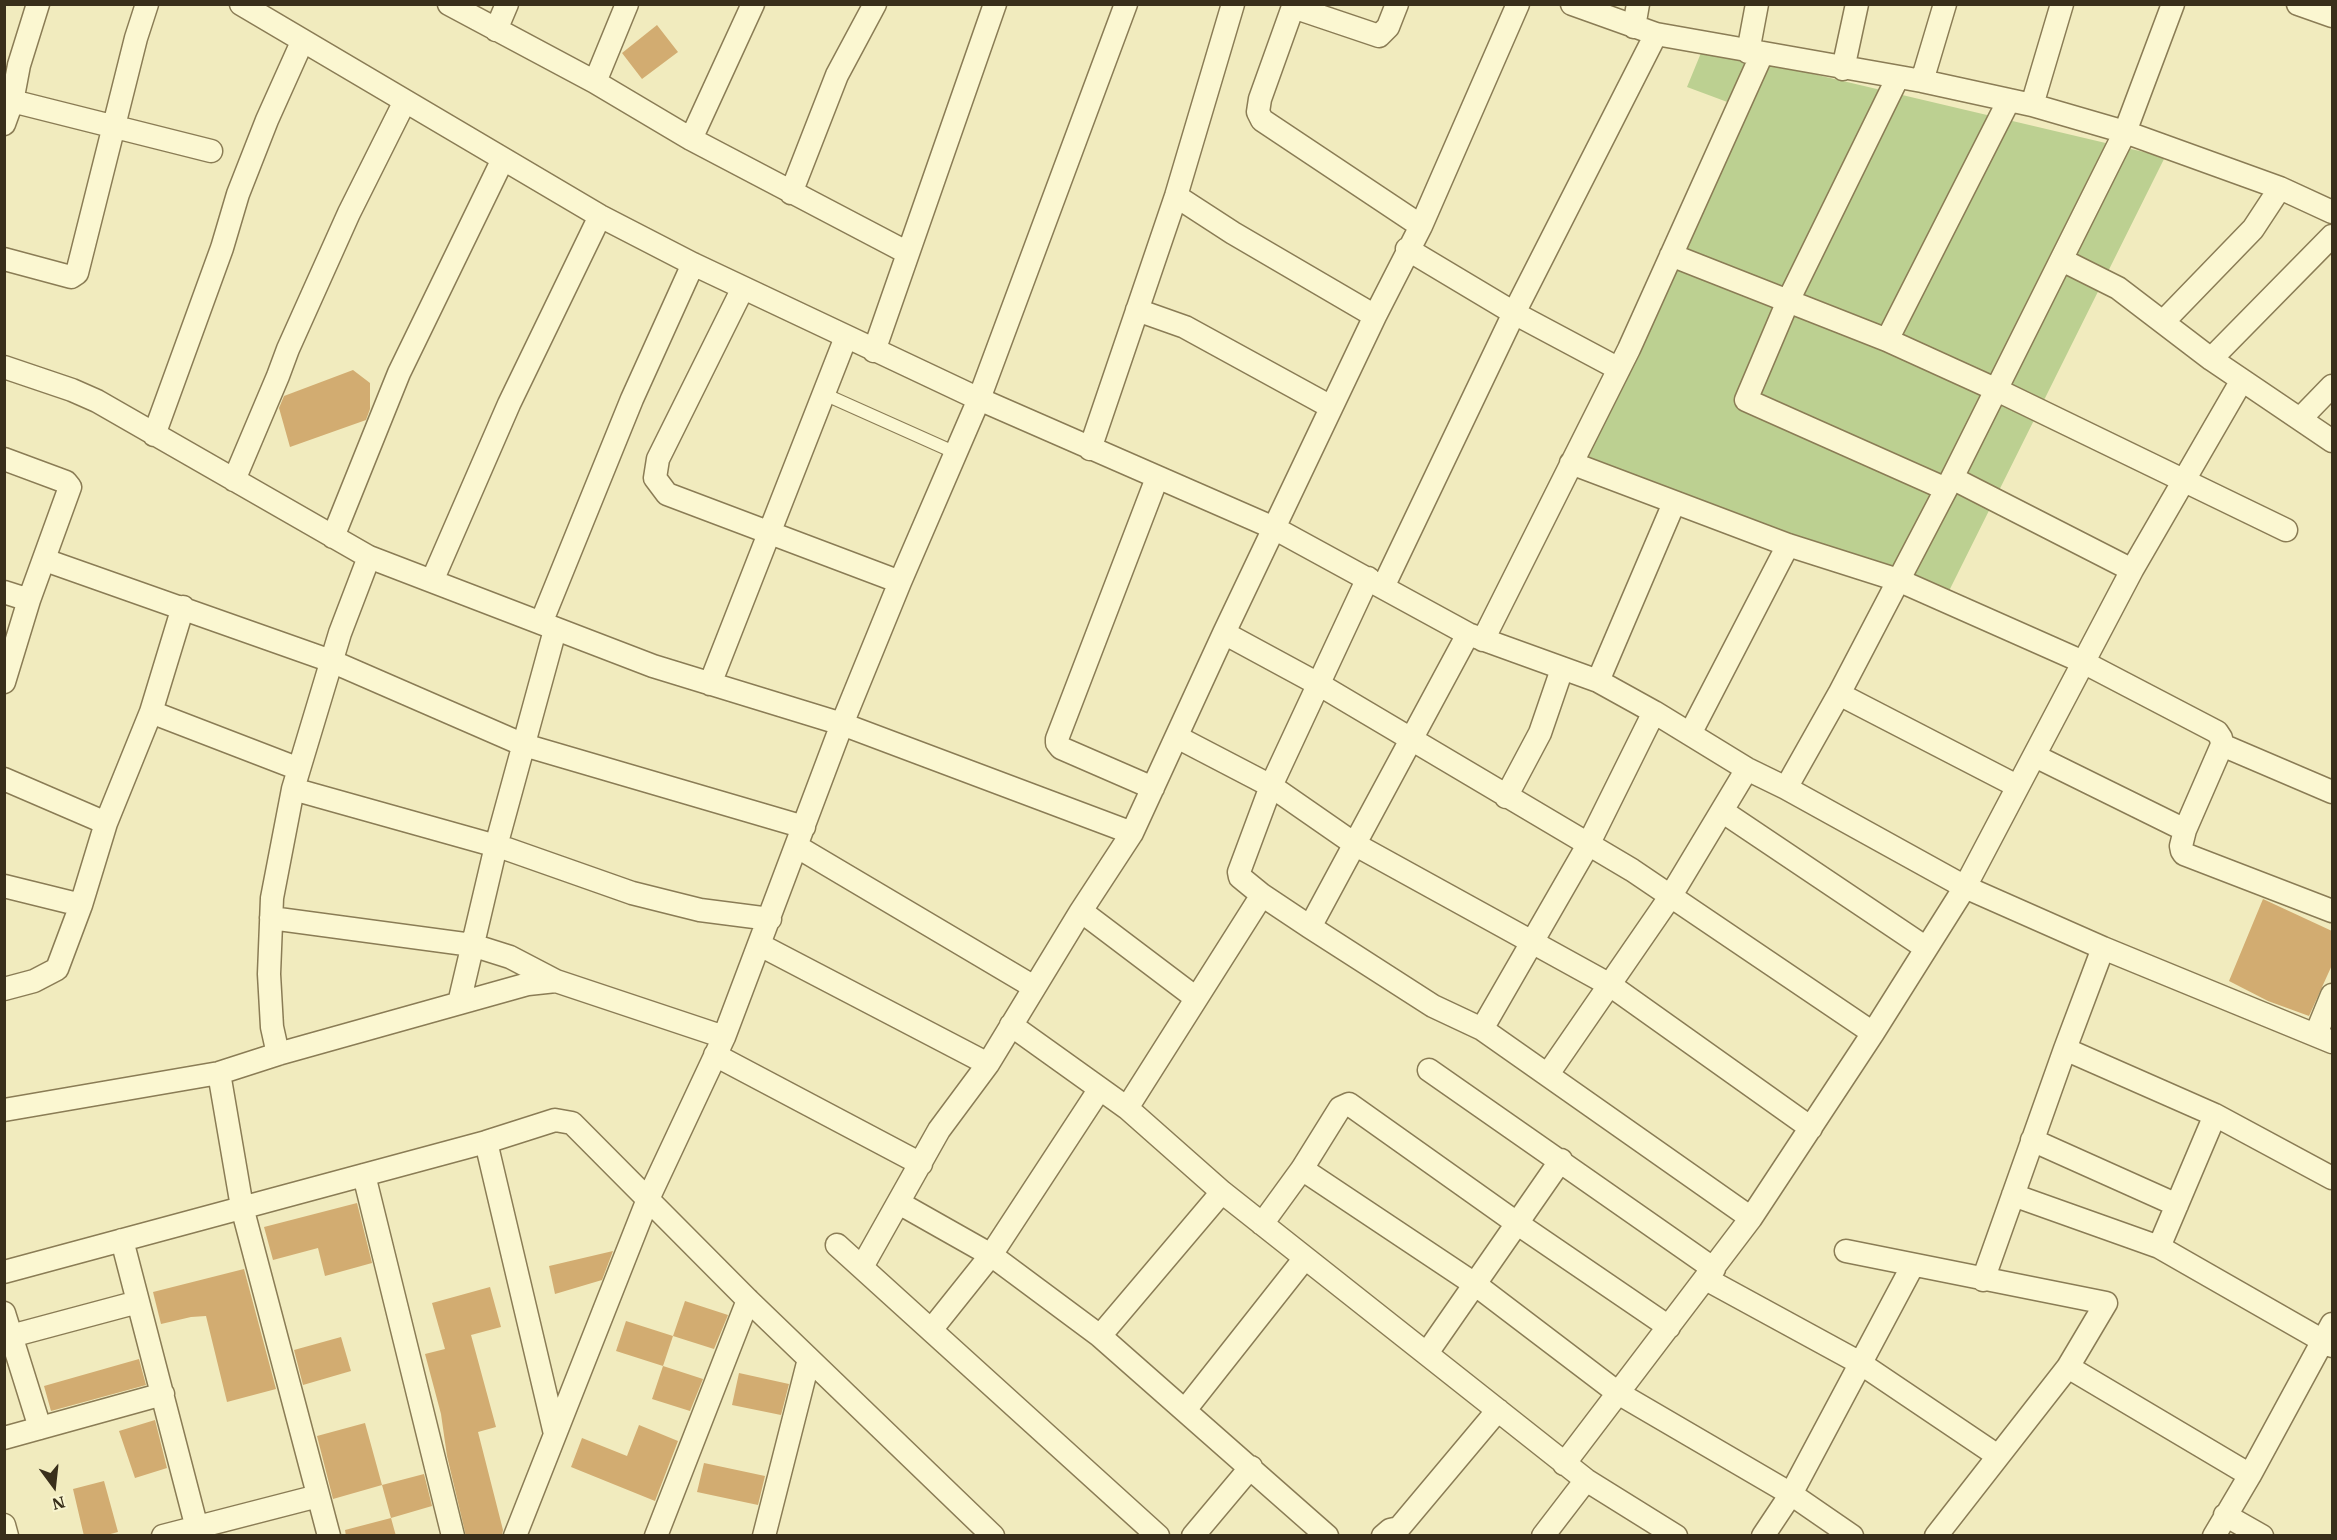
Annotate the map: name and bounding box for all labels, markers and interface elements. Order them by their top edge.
north arrow [24,1456,84,1516]
text: N [50,1492,67,1515]

